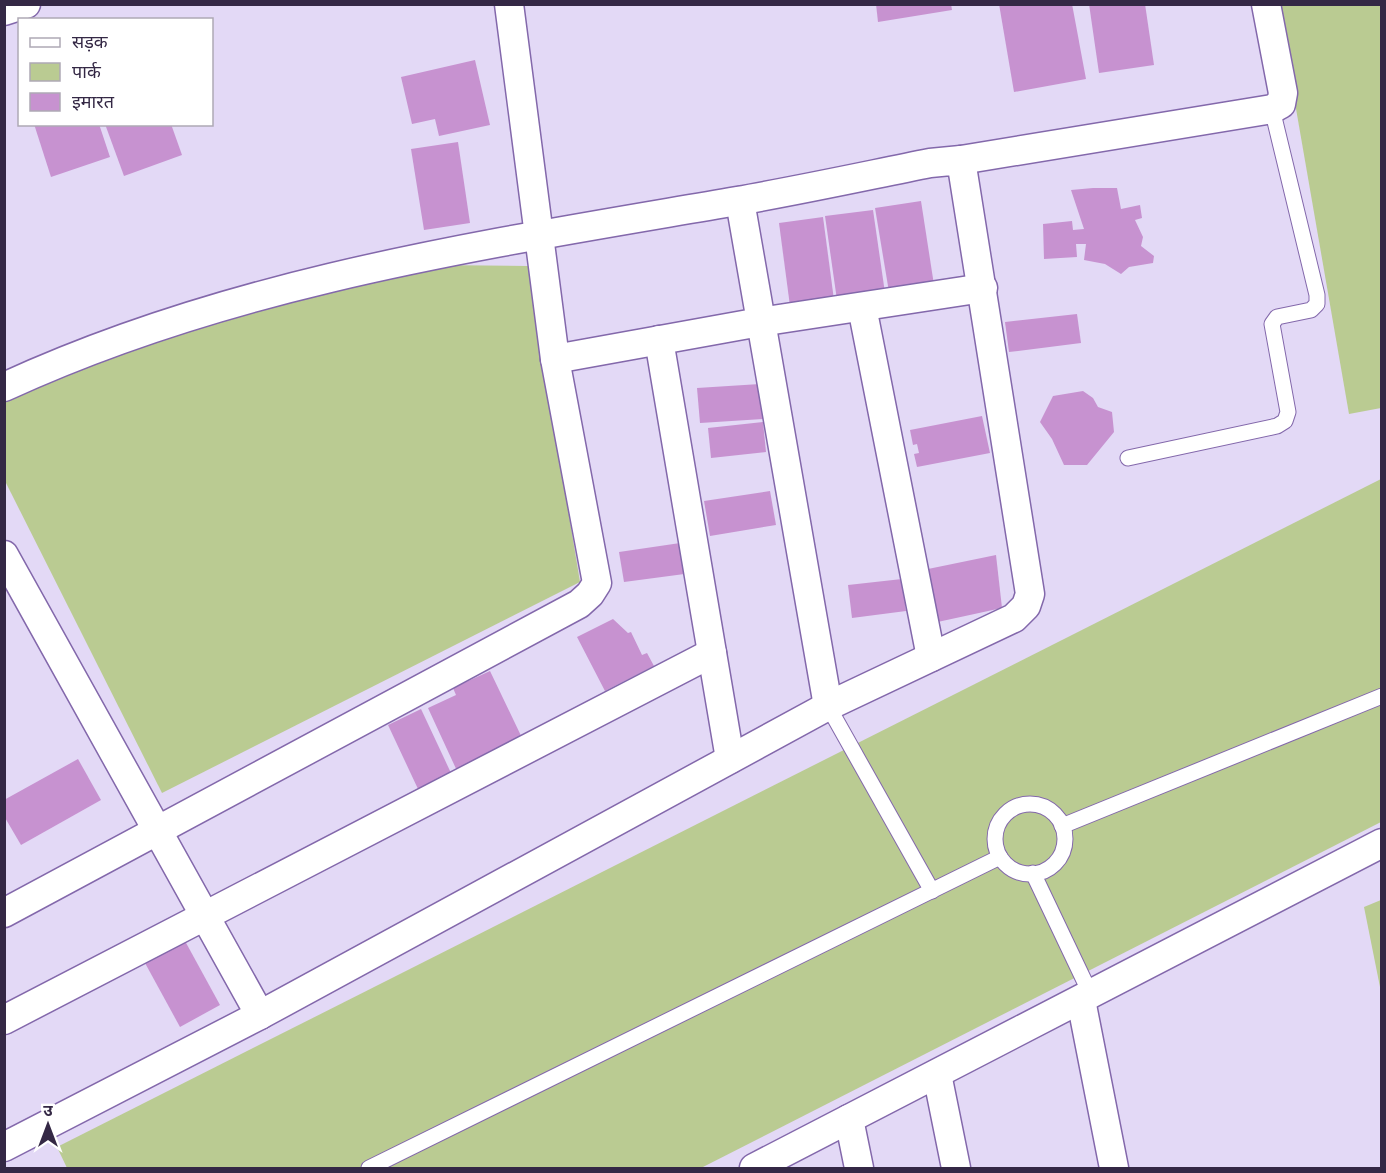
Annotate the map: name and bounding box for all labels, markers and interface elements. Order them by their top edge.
legend [18,18,213,126]
text: सड़क [72,30,109,52]
text: पार्क [72,60,102,82]
text: इमारत [72,90,115,112]
north arrow [18,1095,78,1155]
text: उ [43,1100,53,1120]

